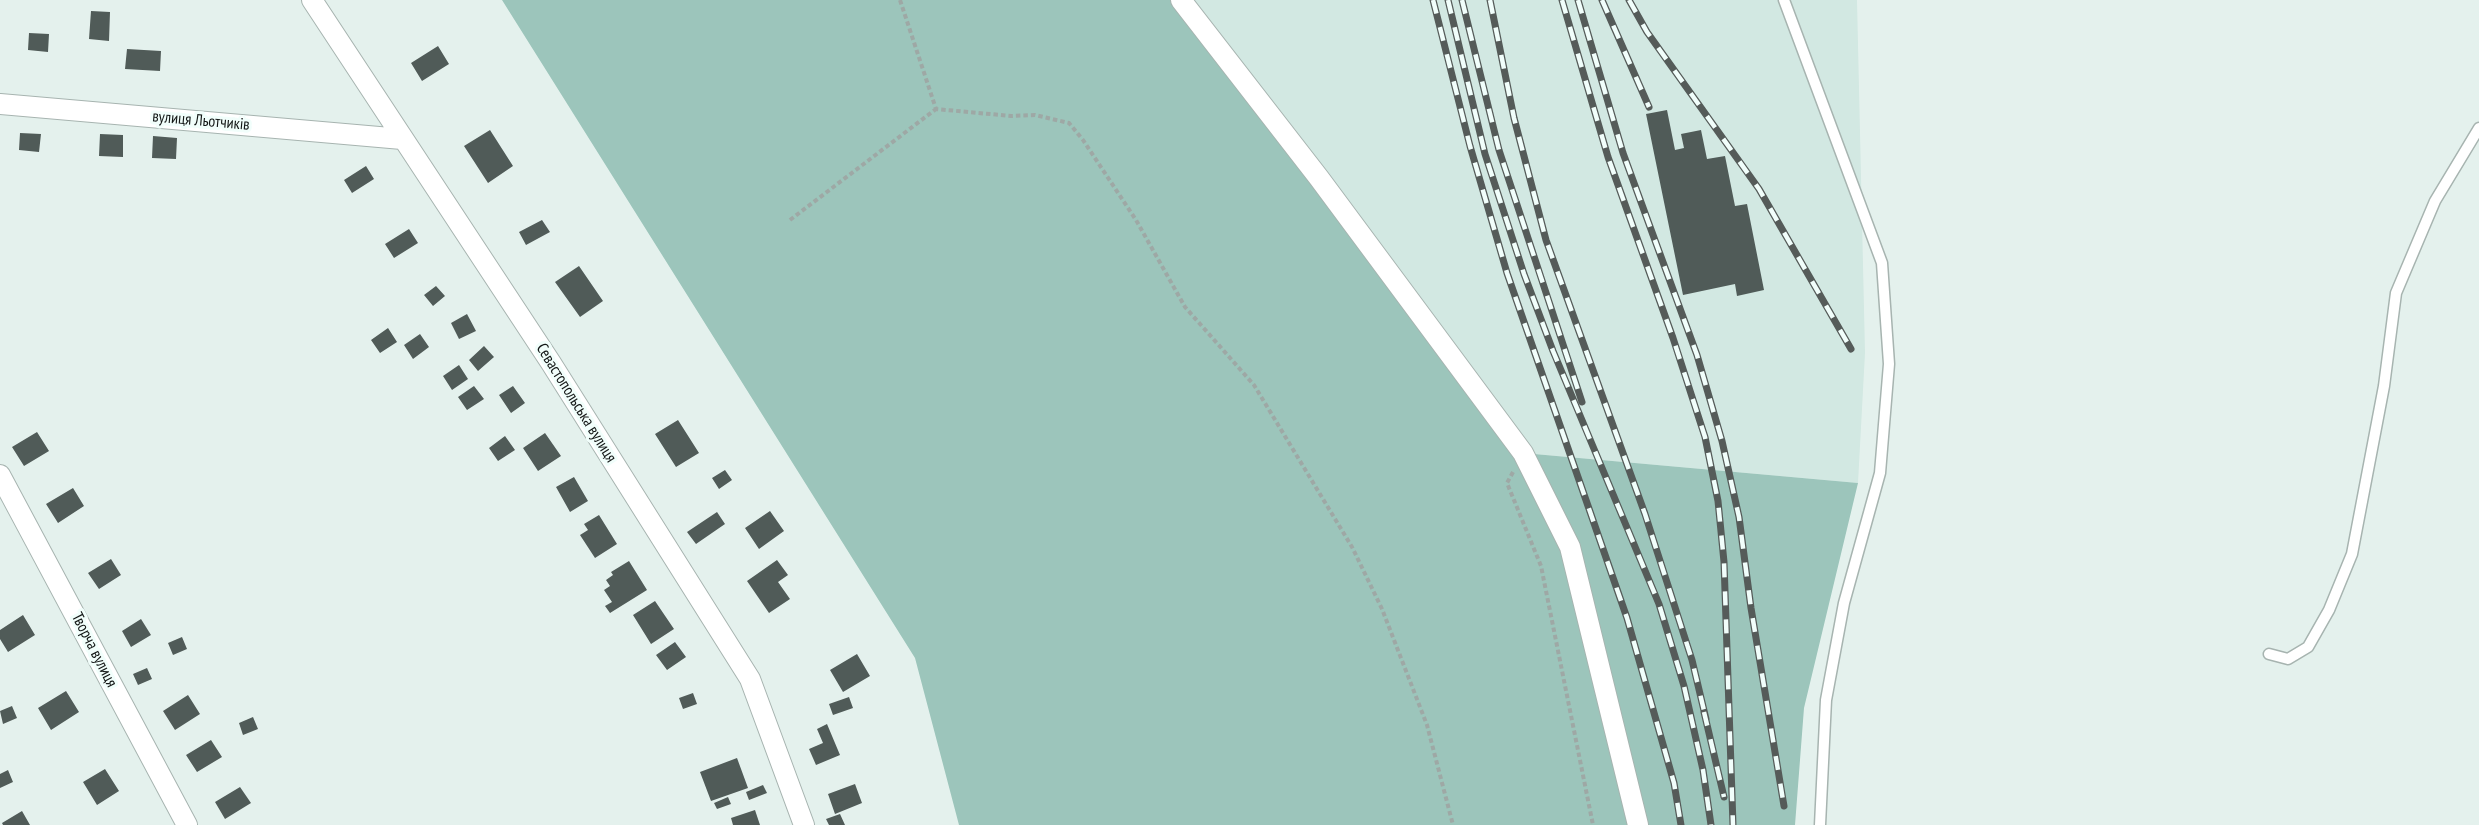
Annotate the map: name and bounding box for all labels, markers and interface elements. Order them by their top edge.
street label: вулиця Льотчиків [152,107,250,135]
street label: Севастопольська вулиця [532,340,620,466]
street label: Творча вулиця [67,609,121,691]

